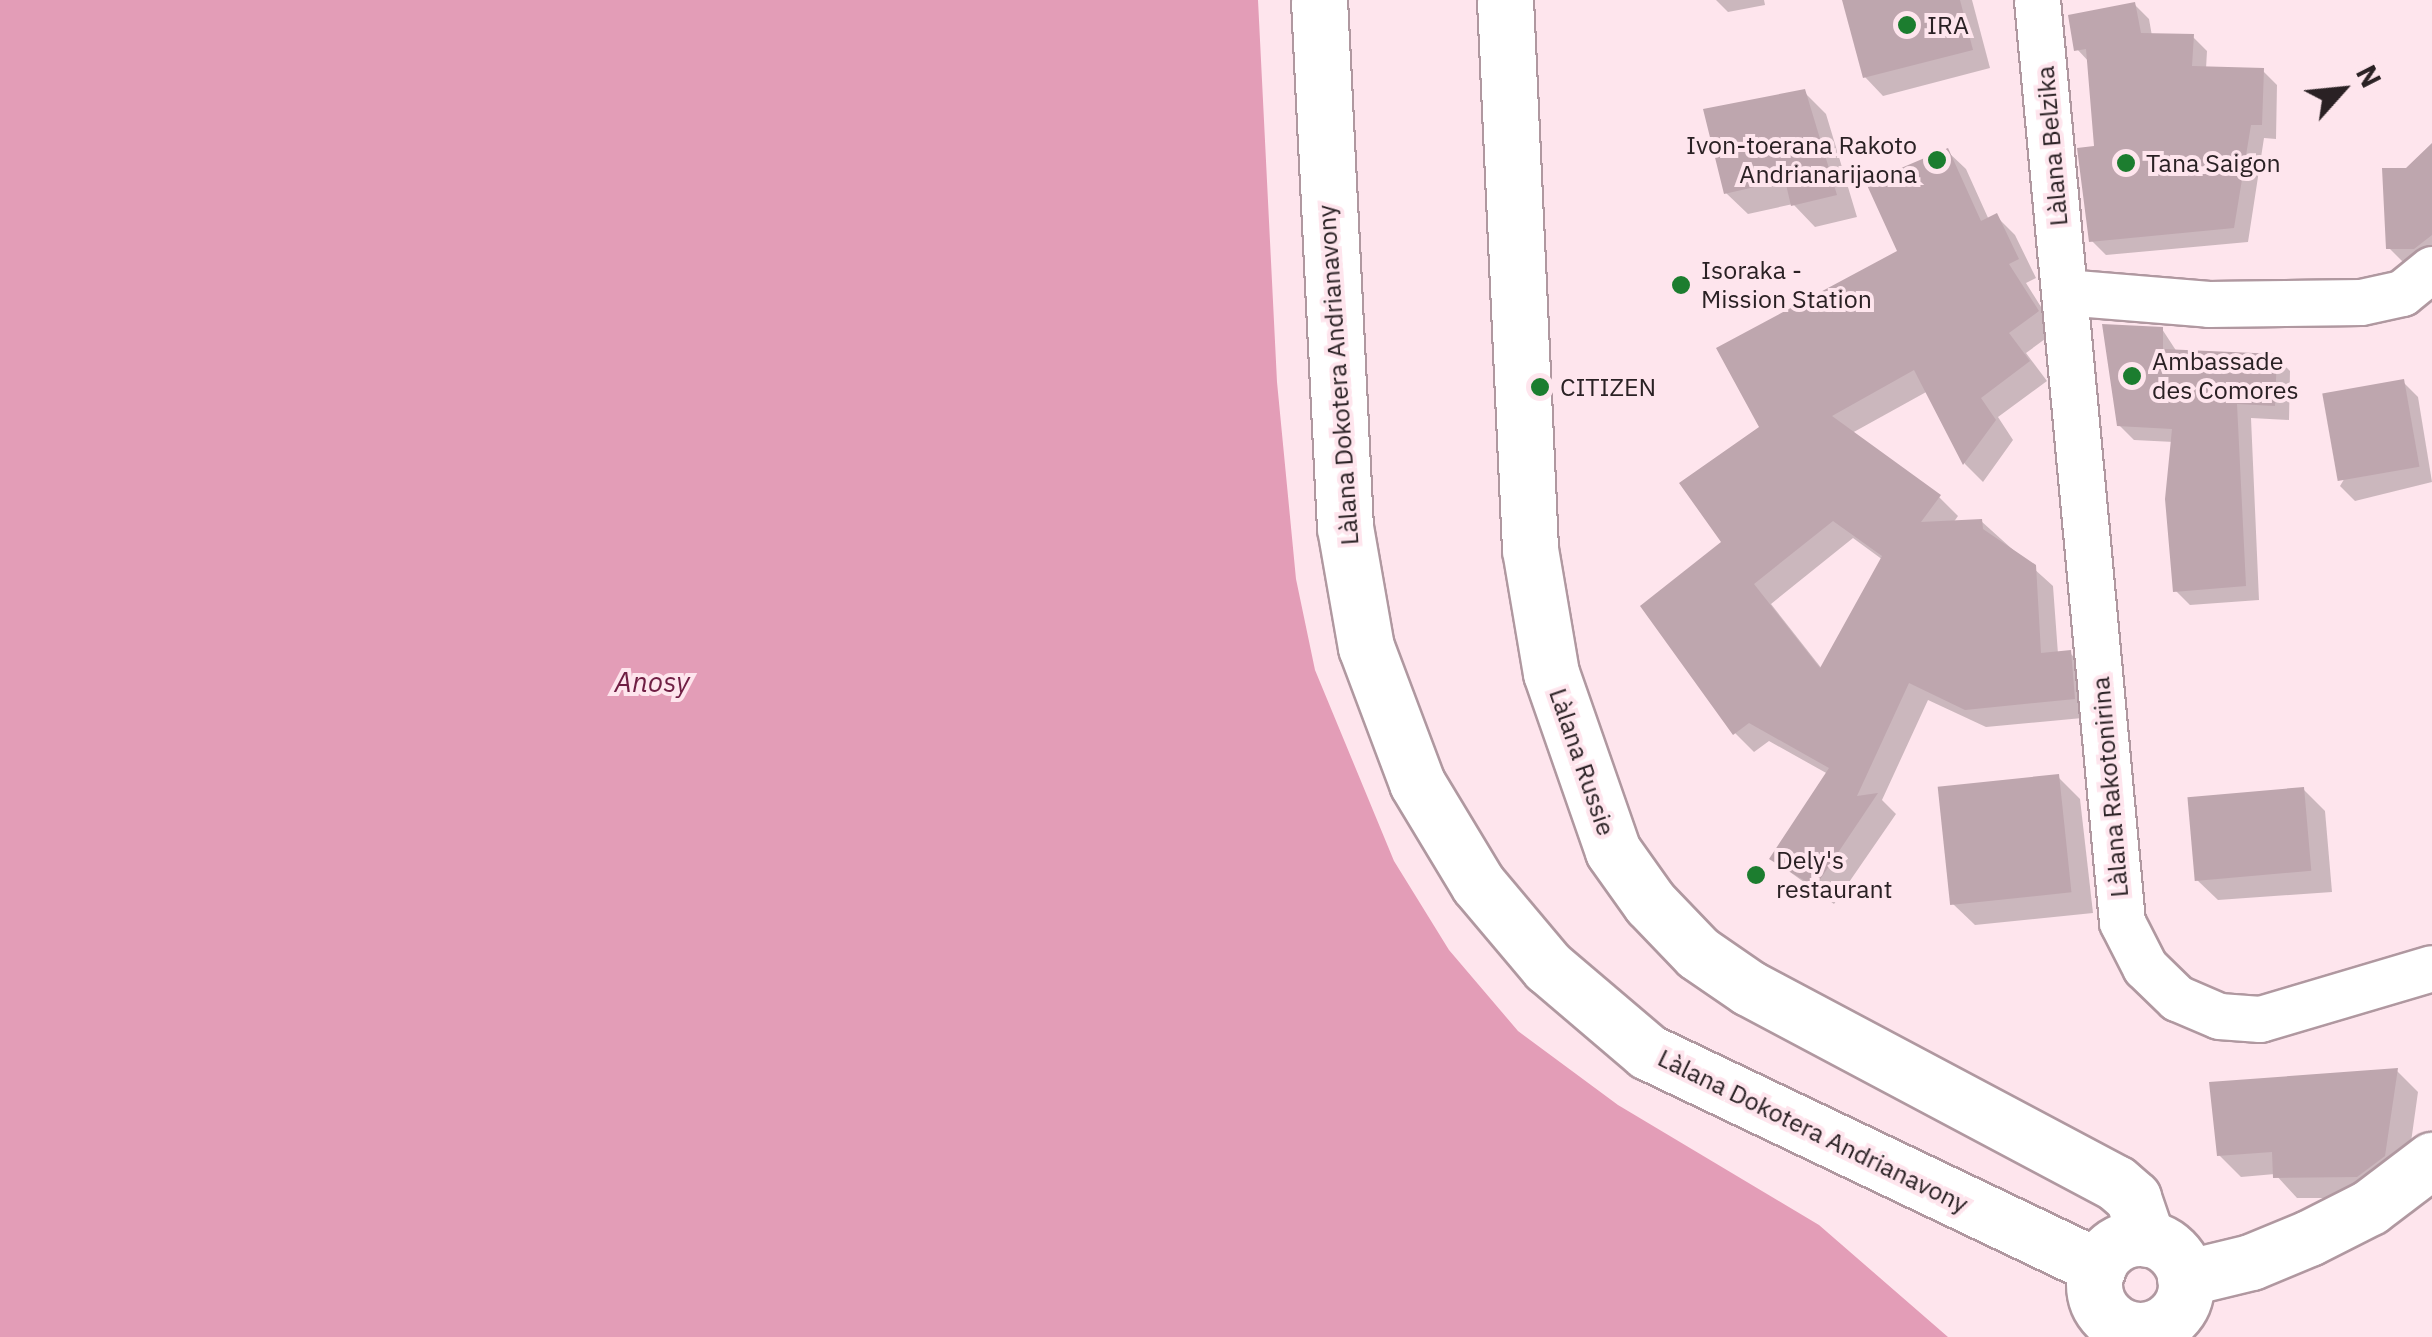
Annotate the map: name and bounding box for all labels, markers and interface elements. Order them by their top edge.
place label: IRA [1927,10,1969,40]
marker: IRA [1896,14,1918,36]
north arrow [2292,40,2392,140]
text: N [2348,59,2390,94]
street label: Làlana Belzika [2030,65,2074,227]
place label: Ivon-toerana Rakoto Andrianarijaona [1686,131,1917,190]
place label: Tana Saigon [2146,148,2281,178]
marker: Ivon-toerana Rakoto Andrianarijaona [1926,149,1948,171]
marker: Tana Saigon [2115,152,2137,174]
street label: Làlana Dokotera Andrianavony [1311,204,1365,546]
place label: Isoraka - Mission Station [1701,256,1872,315]
marker: Isoraka - Mission Station [1670,274,1692,296]
place label: Ambassade des Comores [2152,347,2299,406]
marker: Ambassade des Comores [2121,365,2143,387]
place label: CITIZEN [1560,372,1656,402]
marker: CITIZEN [1529,376,1551,398]
water label: Anosy [615,665,689,699]
street label: Làlana Rakotonirina [2085,675,2135,899]
street label: Làlana Russie [1543,684,1621,840]
place label: Dely's restaurant [1776,846,1892,905]
marker: Dely's restaurant [1745,864,1767,886]
street label: Làlana Dokotera Andrianavony [1653,1043,1973,1219]

